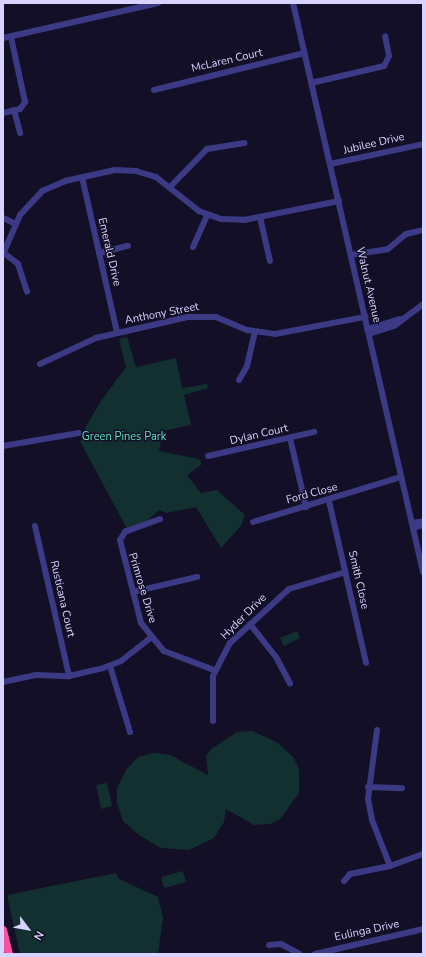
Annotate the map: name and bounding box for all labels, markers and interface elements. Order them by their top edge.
street label: McLaren Court [190,46,264,76]
street label: Jubilee Drive [342,131,406,157]
street label: Emerald Drive [95,216,123,288]
street label: Walnut Avenue [353,246,383,324]
street label: Anthony Street [124,300,200,328]
street label: Dylan Court [229,422,289,448]
park label: Green Pines Park [82,430,166,444]
street label: Ford Close [285,481,339,507]
street label: Smith Close [345,550,371,610]
street label: Primrose Drive [125,551,159,625]
street label: Rusticana Court [47,559,77,639]
street label: Hyder Drive [218,591,270,643]
north arrow [8,909,48,949]
street label: Eulinga Drive [333,918,401,944]
text: N [30,928,47,943]

